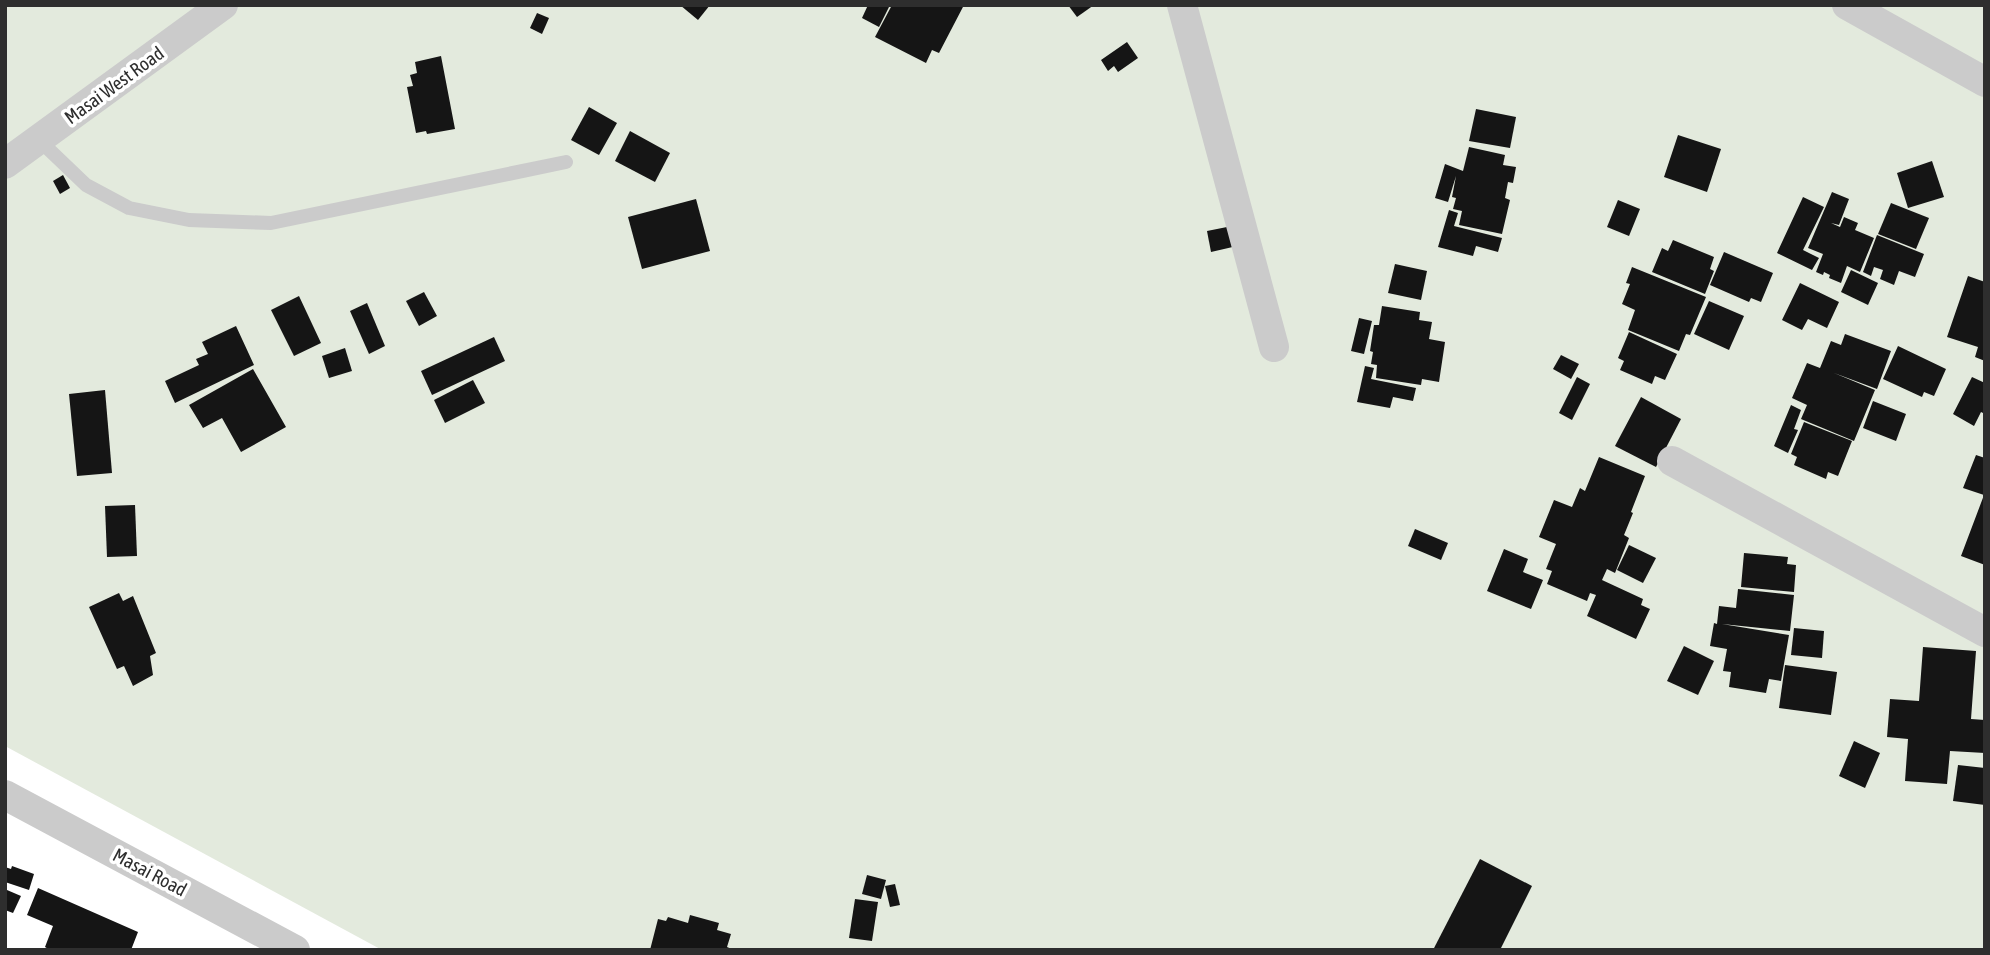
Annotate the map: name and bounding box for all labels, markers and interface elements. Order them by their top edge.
street label: Masai West Road [60,42,168,128]
street label: Masai Road [109,843,191,901]

